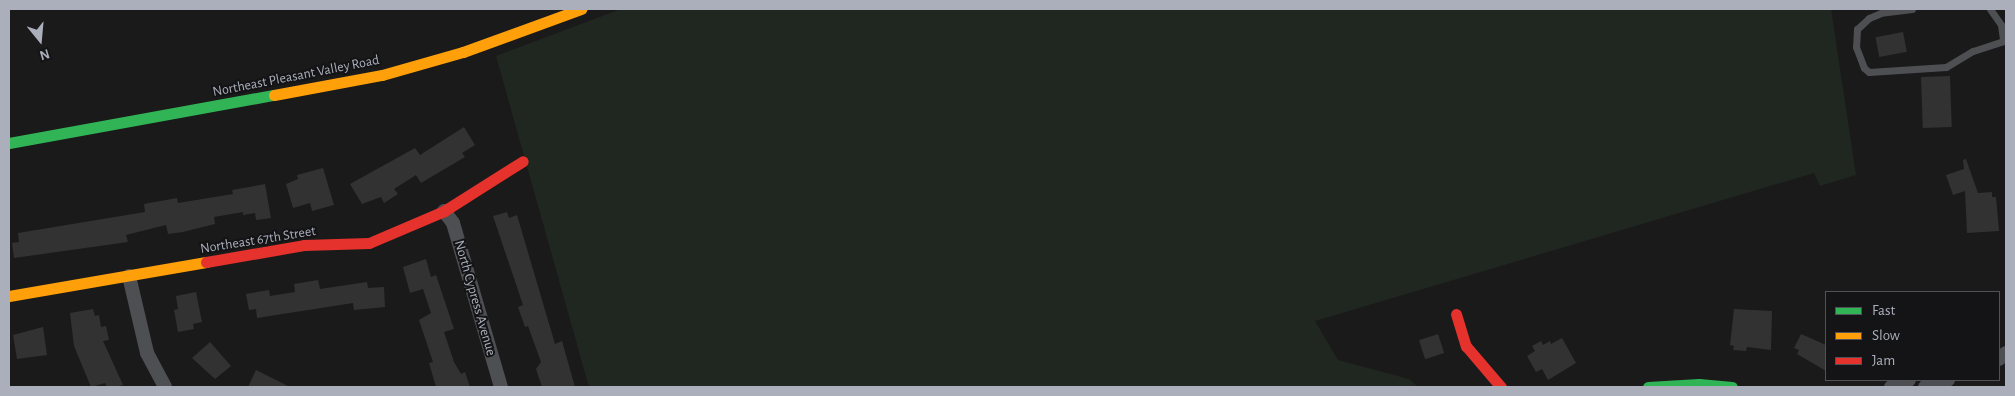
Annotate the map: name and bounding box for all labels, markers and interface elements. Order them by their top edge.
north arrow [15,15,65,65]
text: N [38,46,51,62]
street label: Northeast Pleasant Valley Road [211,52,381,100]
street label: Northeast 67th Street [199,223,317,257]
street label: North Cypress Avenue [451,238,499,358]
legend [1825,291,2000,381]
text: Fast [1872,303,1895,318]
text: Slow [1872,328,1900,343]
text: Jam [1872,353,1895,368]

